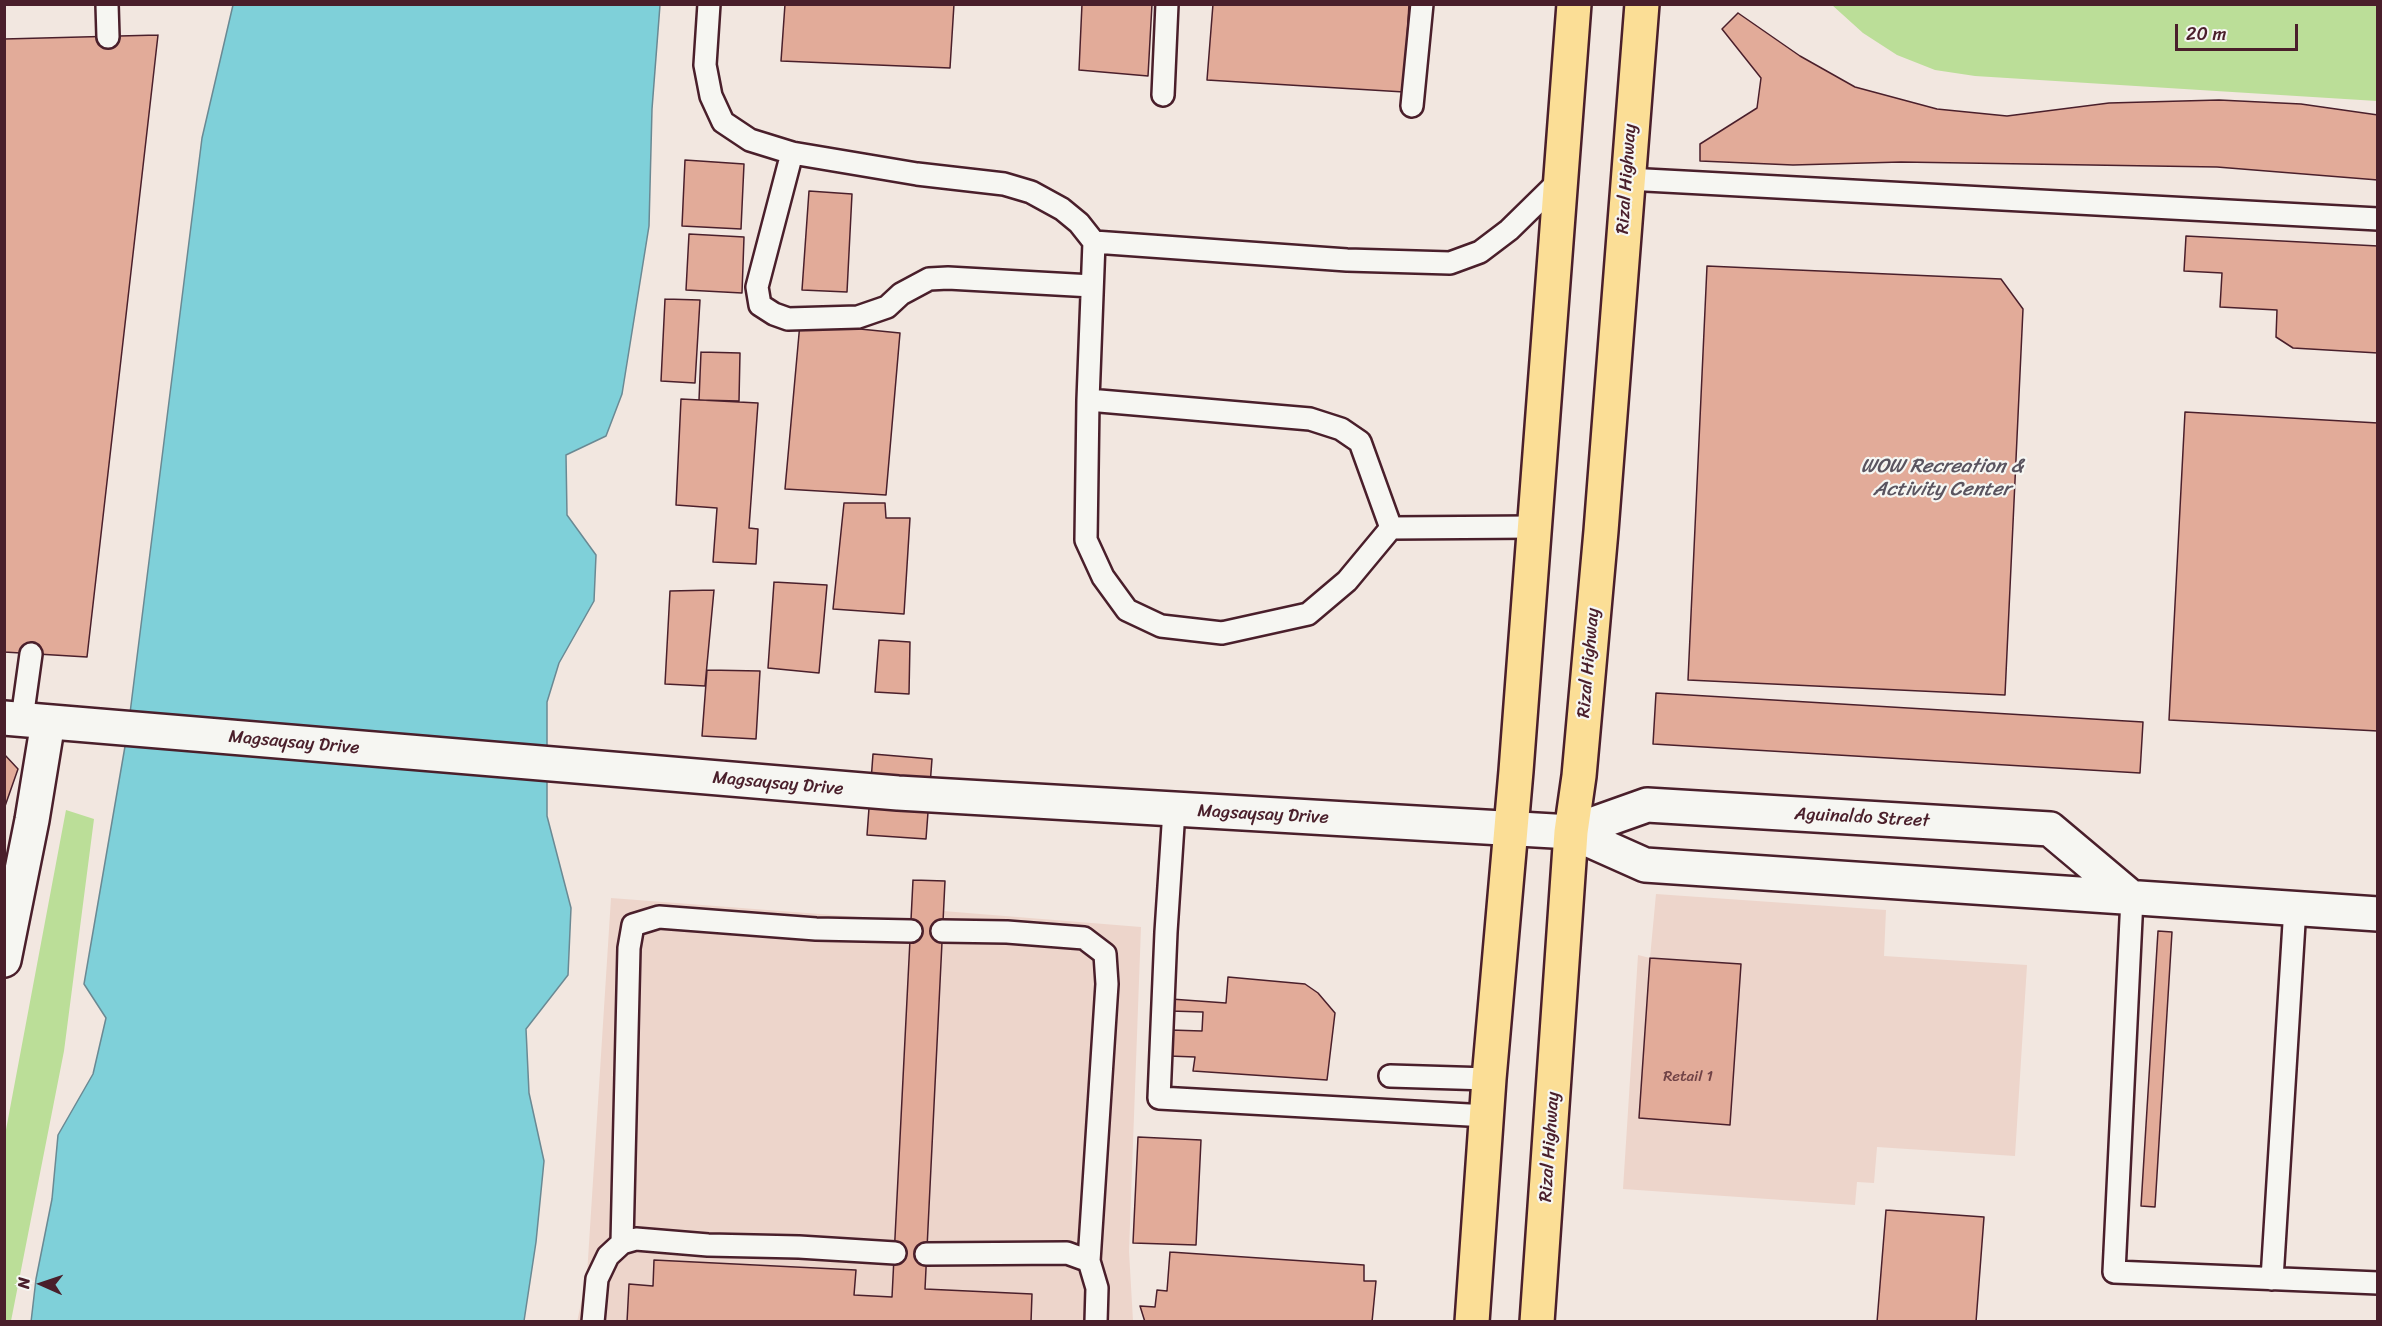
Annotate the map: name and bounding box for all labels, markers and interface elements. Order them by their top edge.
scale bar [2178,12,2301,50]
text: 20 m [2186,18,2226,50]
street label: Rizal Highway [1612,123,1642,235]
water label: WOW Recreation & Activity Center [1861,455,2023,502]
street label: Rizal Highway [1573,607,1605,719]
street label: Magsaysay Drive [228,727,360,759]
street label: Magsaysay Drive [712,768,844,800]
street label: Magsaysay Drive [1197,801,1329,829]
street label: Aguinaldo Street [1794,804,1930,832]
house number: Retail 1 [1663,1068,1713,1086]
street label: Rizal Highway [1535,1091,1565,1203]
north arrow [12,1254,72,1314]
text: N [9,1277,38,1289]

